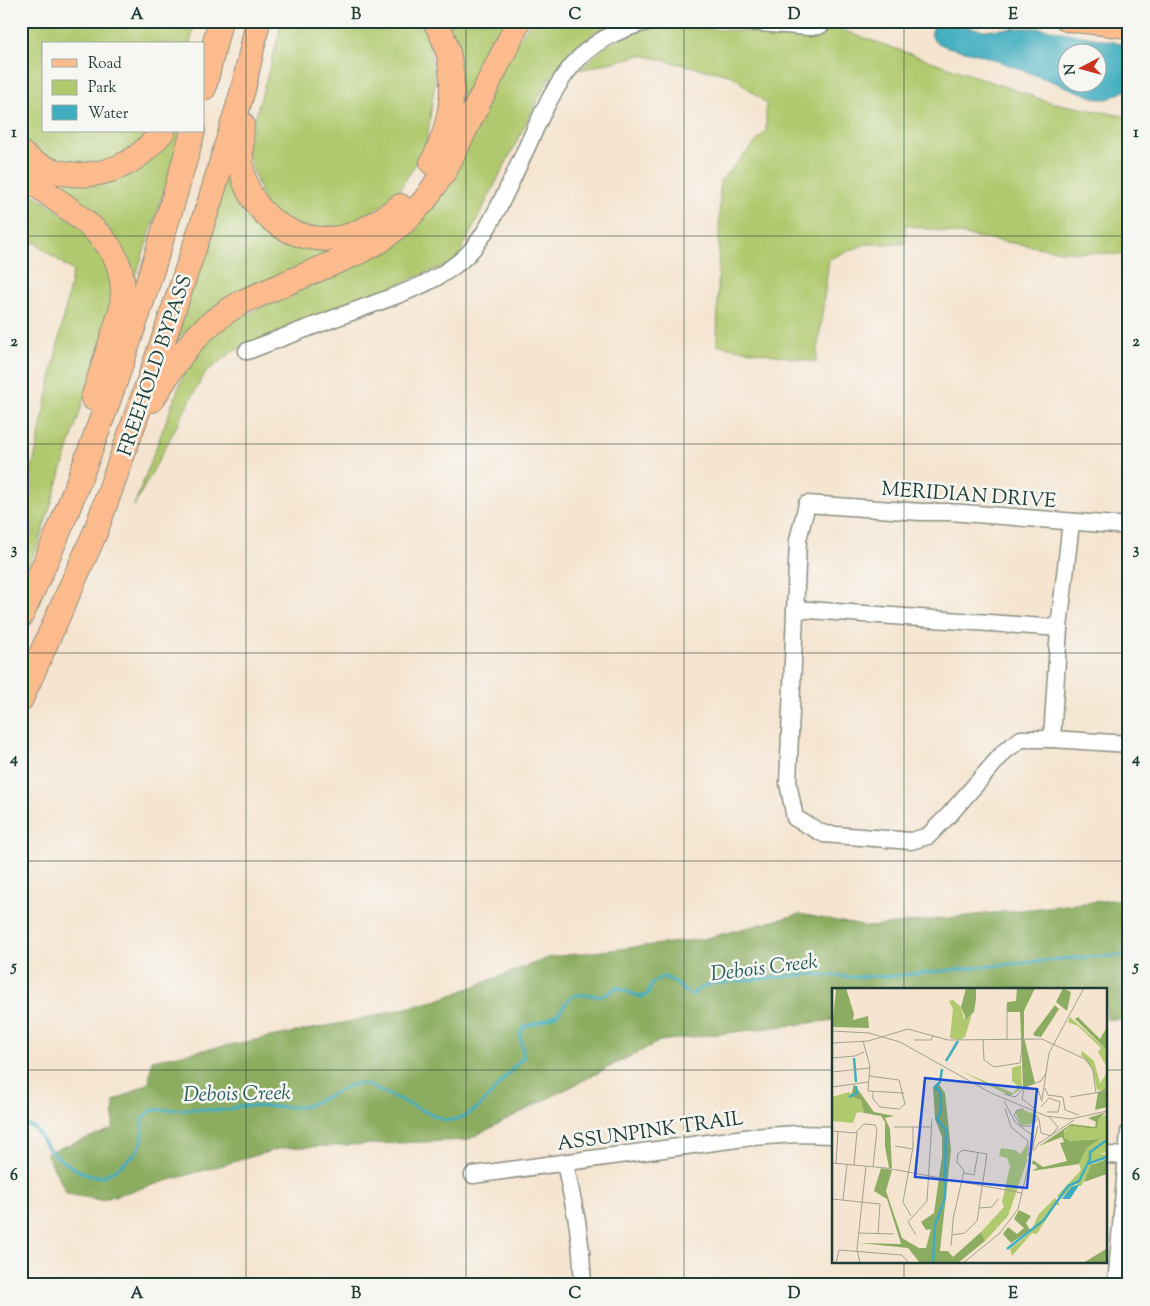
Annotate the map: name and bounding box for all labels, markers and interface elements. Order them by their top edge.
text: A [131,4,144,27]
text: B [351,4,361,27]
text: C [569,4,582,27]
text: D [788,4,801,27]
text: E [1008,4,1018,27]
legend [42,42,205,132]
north arrow [1058,42,1108,92]
text: Road [88,54,122,75]
text: N [1061,63,1082,76]
text: Park [88,78,117,99]
text: Water [88,104,129,125]
text: 1 [11,122,17,145]
text: 1 [1133,122,1139,145]
street label: FREEHOLD BYPASS [112,271,201,460]
text: 2 [10,331,18,354]
text: 2 [1132,331,1140,354]
street label: MERIDIAN DRIVE [880,476,1057,517]
text: 3 [11,539,18,562]
text: 3 [1133,539,1140,562]
text: 4 [9,748,18,771]
text: 4 [1131,748,1140,771]
water label: Debois Creek [709,947,820,990]
text: 5 [9,956,17,979]
text: 5 [1131,956,1139,979]
inset map [832,988,1108,1264]
water label: Debois Creek [183,1079,292,1111]
street label: ASSUNPINK TRAIL [555,1105,745,1160]
text: 6 [10,1165,18,1188]
text: 6 [1132,1165,1140,1188]
text: A [131,1283,144,1306]
text: B [351,1283,361,1306]
text: C [569,1283,582,1306]
text: D [788,1283,801,1306]
text: E [1008,1283,1018,1306]

